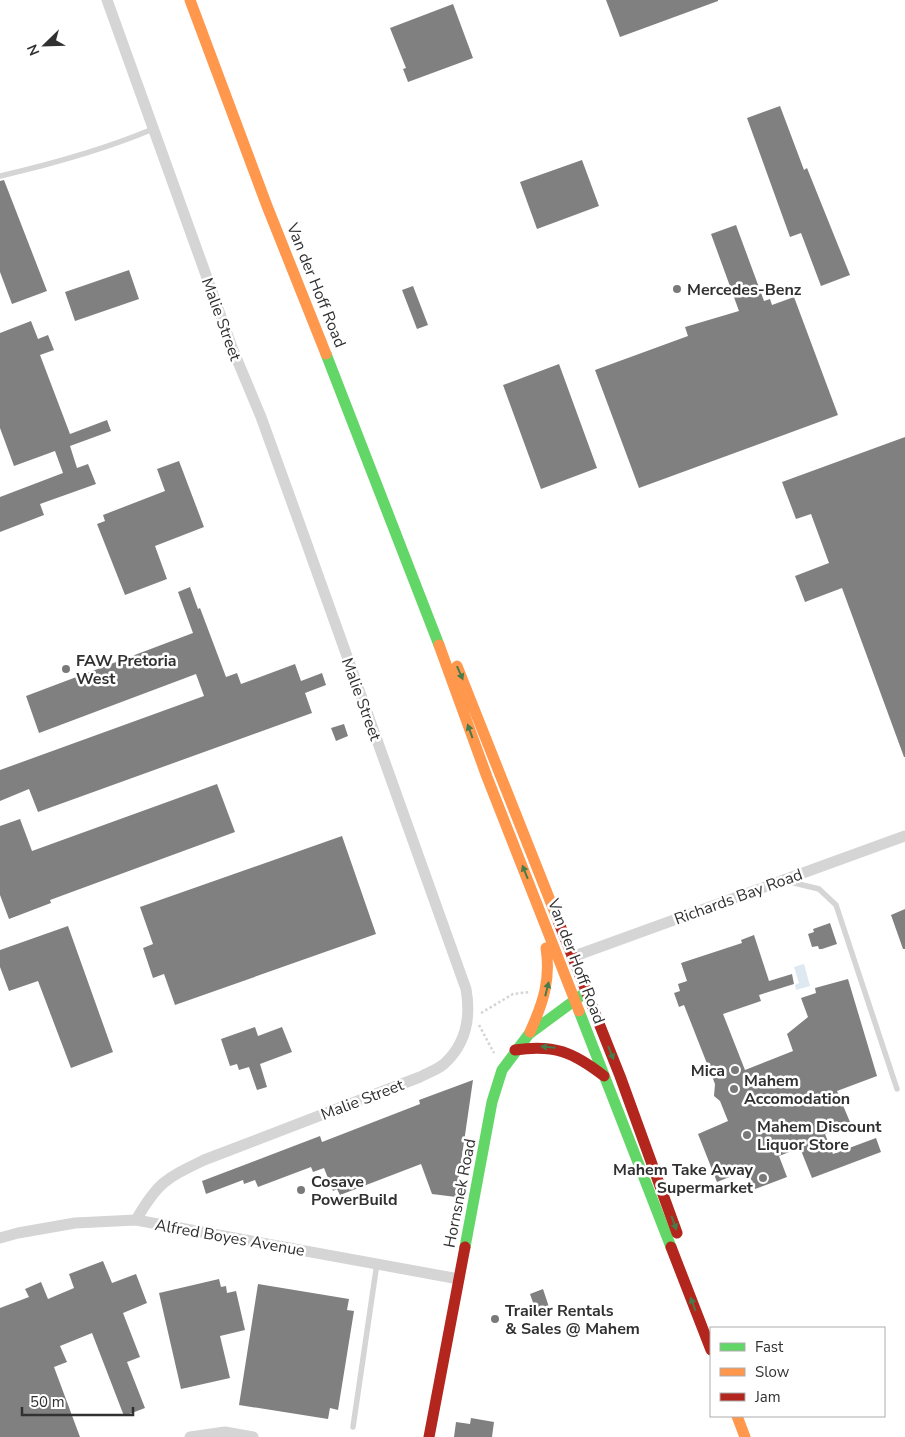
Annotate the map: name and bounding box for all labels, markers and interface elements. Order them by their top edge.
north arrow [20,20,70,70]
text: N [23,41,44,58]
street label: Van der Hoff Road [281,219,351,351]
street label: Malie Street [196,275,246,364]
place label: Mercedes-Benz [687,279,802,301]
marker: Mercedes-Benz [671,283,683,295]
place label: FAW Pretoria West [76,650,177,690]
street label: Malie Street [336,655,386,744]
marker: FAW Pretoria West [60,663,72,675]
one-way arrow [456,666,464,680]
one-way arrow [466,723,474,738]
one-way arrow [521,864,529,879]
street label: Richards Bay Road [671,864,806,930]
street label: Van der Hoff Road [542,895,610,1027]
one-way arrow [543,981,551,997]
one-way arrow [540,1043,556,1051]
one-way arrow [607,1046,615,1061]
place label: Mica [691,1060,725,1082]
marker: Mica [729,1064,741,1076]
place label: Mahem Accomodation [744,1070,850,1110]
street label: Malie Street [318,1074,407,1126]
marker: Mahem Accomodation [728,1083,740,1095]
place label: Mahem Discount Liquor Store [757,1116,882,1156]
marker: Mahem Discount Liquor Store [741,1129,753,1141]
street label: Hornsnek Road [439,1137,481,1250]
place label: Mahem Take Away Supermarket [613,1159,754,1199]
place label: Cosave PowerBuild [311,1171,398,1211]
marker: Mahem Take Away Supermarket [757,1172,769,1184]
marker: Cosave PowerBuild [295,1184,307,1196]
street label: Alfred Boyes Avenue [153,1214,306,1262]
one-way arrow [670,1216,678,1231]
one-way arrow [689,1297,697,1312]
place label: Trailer Rentals & Sales @ Mahem [505,1300,640,1340]
marker: Trailer Rentals & Sales @ Mahem [489,1313,501,1325]
legend [710,1327,885,1417]
text: Fast [755,1337,784,1357]
text: Slow [755,1362,790,1382]
scale bar [22,1384,134,1416]
text: Jam [754,1387,781,1407]
text: 50 m [30,1392,65,1412]

